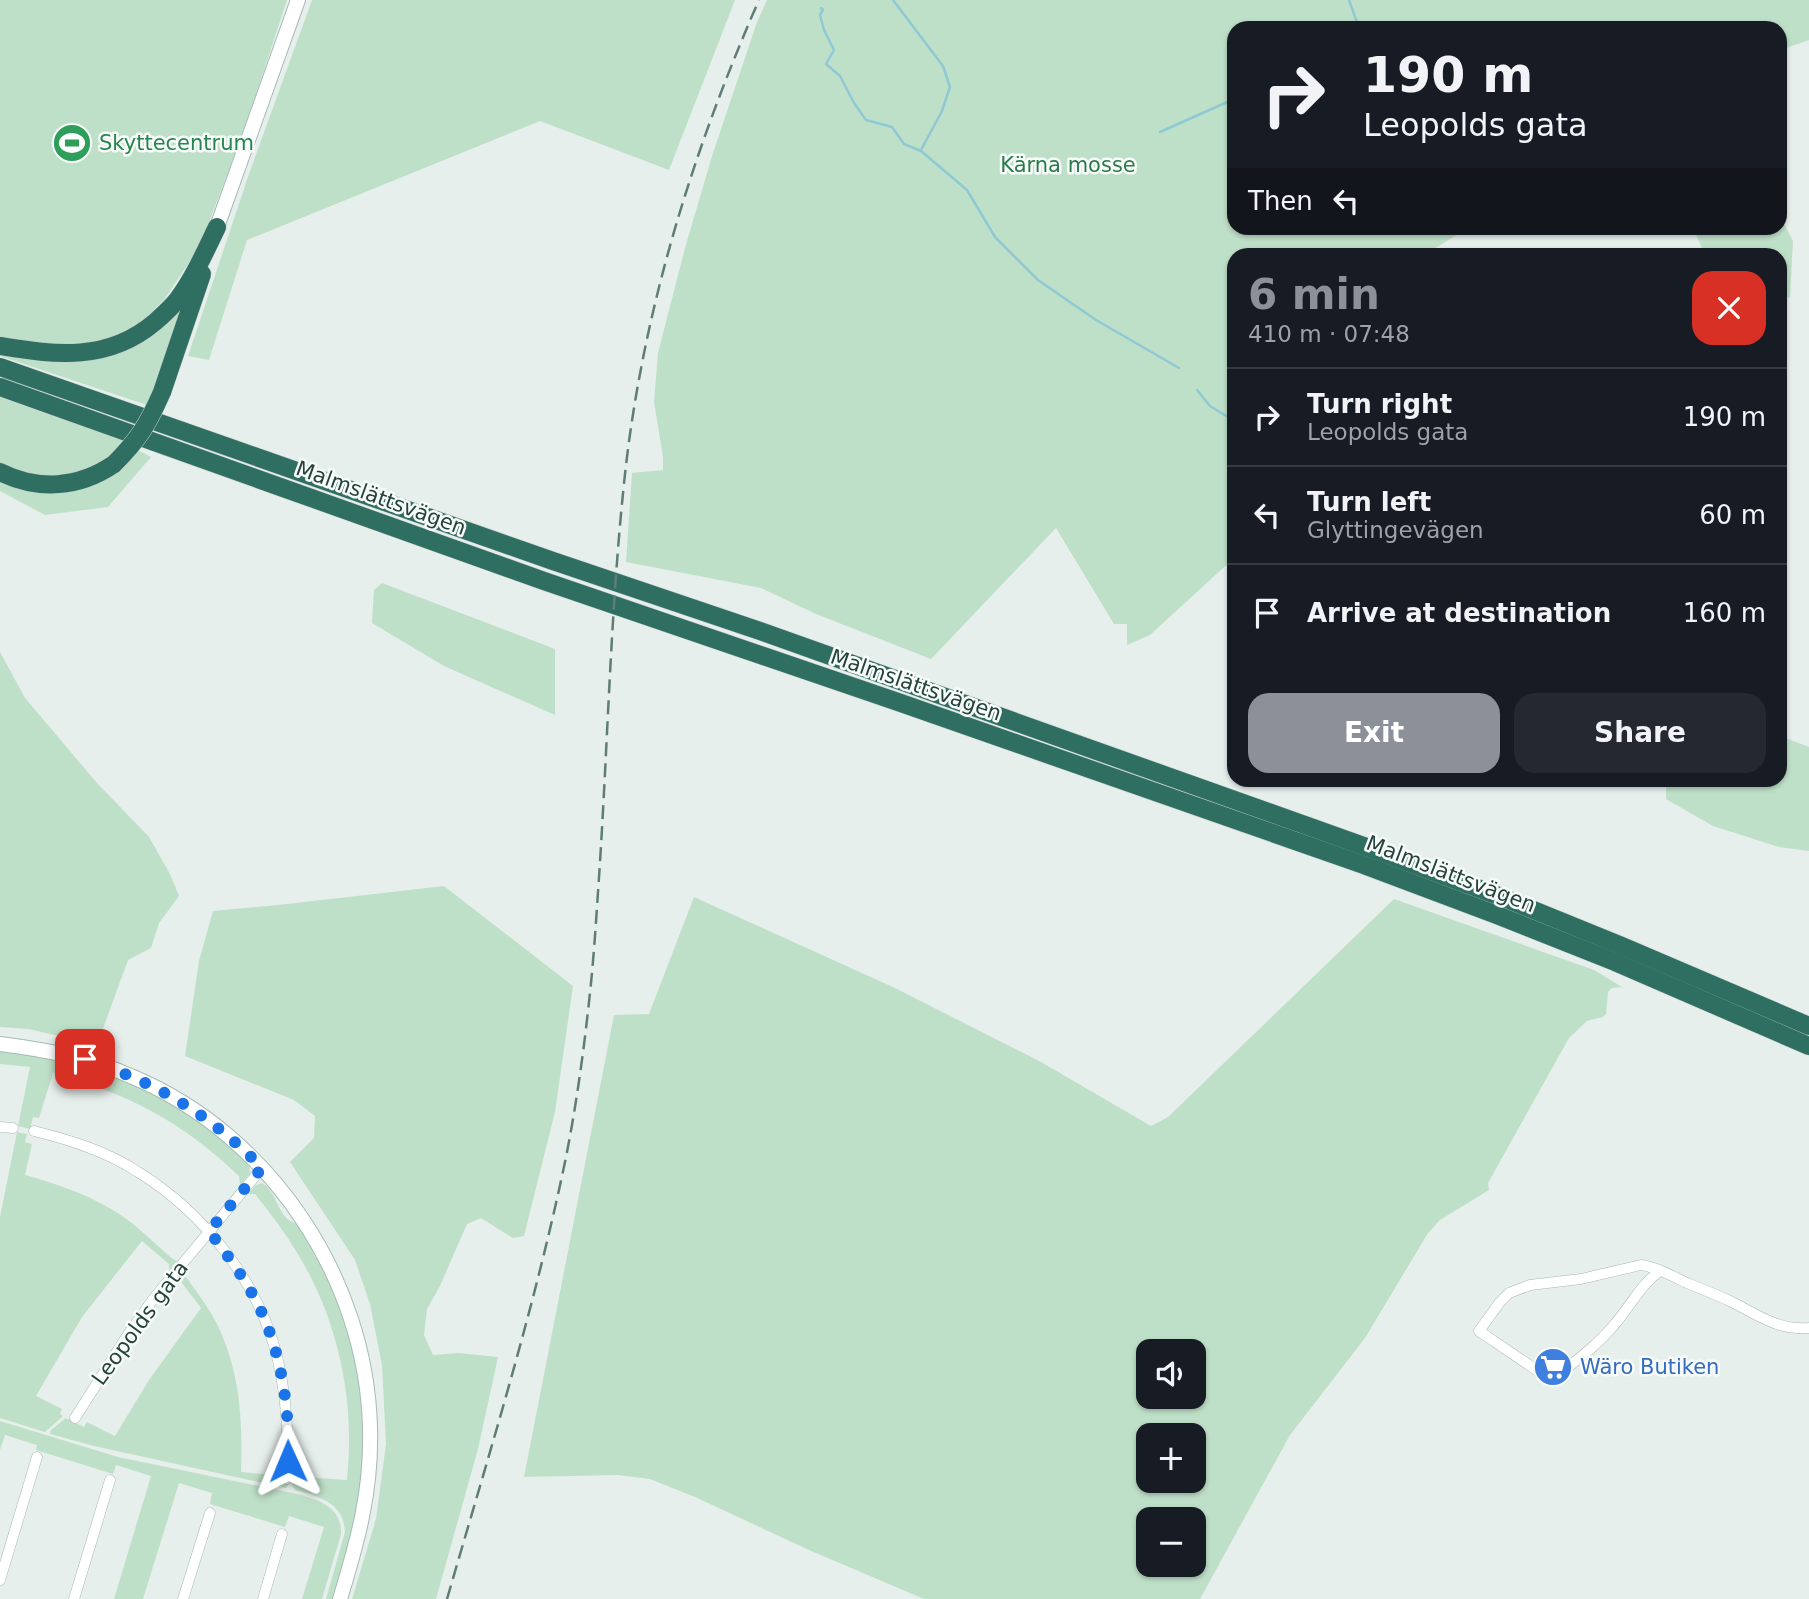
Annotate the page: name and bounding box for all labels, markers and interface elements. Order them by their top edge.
text: 190 m [1363,47,1533,104]
icon: right [1248,49,1339,140]
text: Leopolds gata [1363,106,1588,144]
sports icon: Skyttecentrum [51,122,93,164]
place label: Skyttecentrum [99,131,254,155]
park label: Kärna mosse [1000,153,1136,177]
icon: left [1327,182,1365,220]
text: Then [1248,186,1313,216]
text: 6 min [1248,270,1380,319]
button: close [1692,271,1766,345]
text: 410 m · 07:48 [1248,321,1410,347]
text: Turn right [1307,389,1452,419]
icon: right [1248,398,1286,436]
text: 190 m [1683,402,1766,432]
text: Leopolds gata [1307,419,1468,445]
street label: Malmslättsvägen [293,456,469,540]
text: Turn left [1307,487,1431,517]
icon: left [1248,496,1286,534]
text: 60 m [1699,500,1766,530]
text: Glyttingevägen [1307,517,1484,543]
icon: arrive [1248,594,1286,632]
text: Arrive at destination [1307,598,1611,628]
text: 160 m [1683,598,1766,628]
street label: Malmslättsvägen [827,644,1005,726]
button: Exit [1248,693,1500,773]
button: Share [1514,693,1766,773]
street label: Malmslättsvägen [1363,831,1539,917]
pin [55,1029,115,1089]
icon: arrive [66,1040,104,1078]
street label: Leopolds gata [87,1256,193,1390]
map controls [1136,1339,1206,1577]
button: sound [1136,1339,1206,1409]
supermarket icon: Wäro Butiken [1532,1346,1574,1388]
place label: Wäro Butiken [1580,1355,1719,1379]
button: + [1136,1423,1206,1493]
position arrow [251,1424,325,1498]
button: − [1136,1507,1206,1577]

